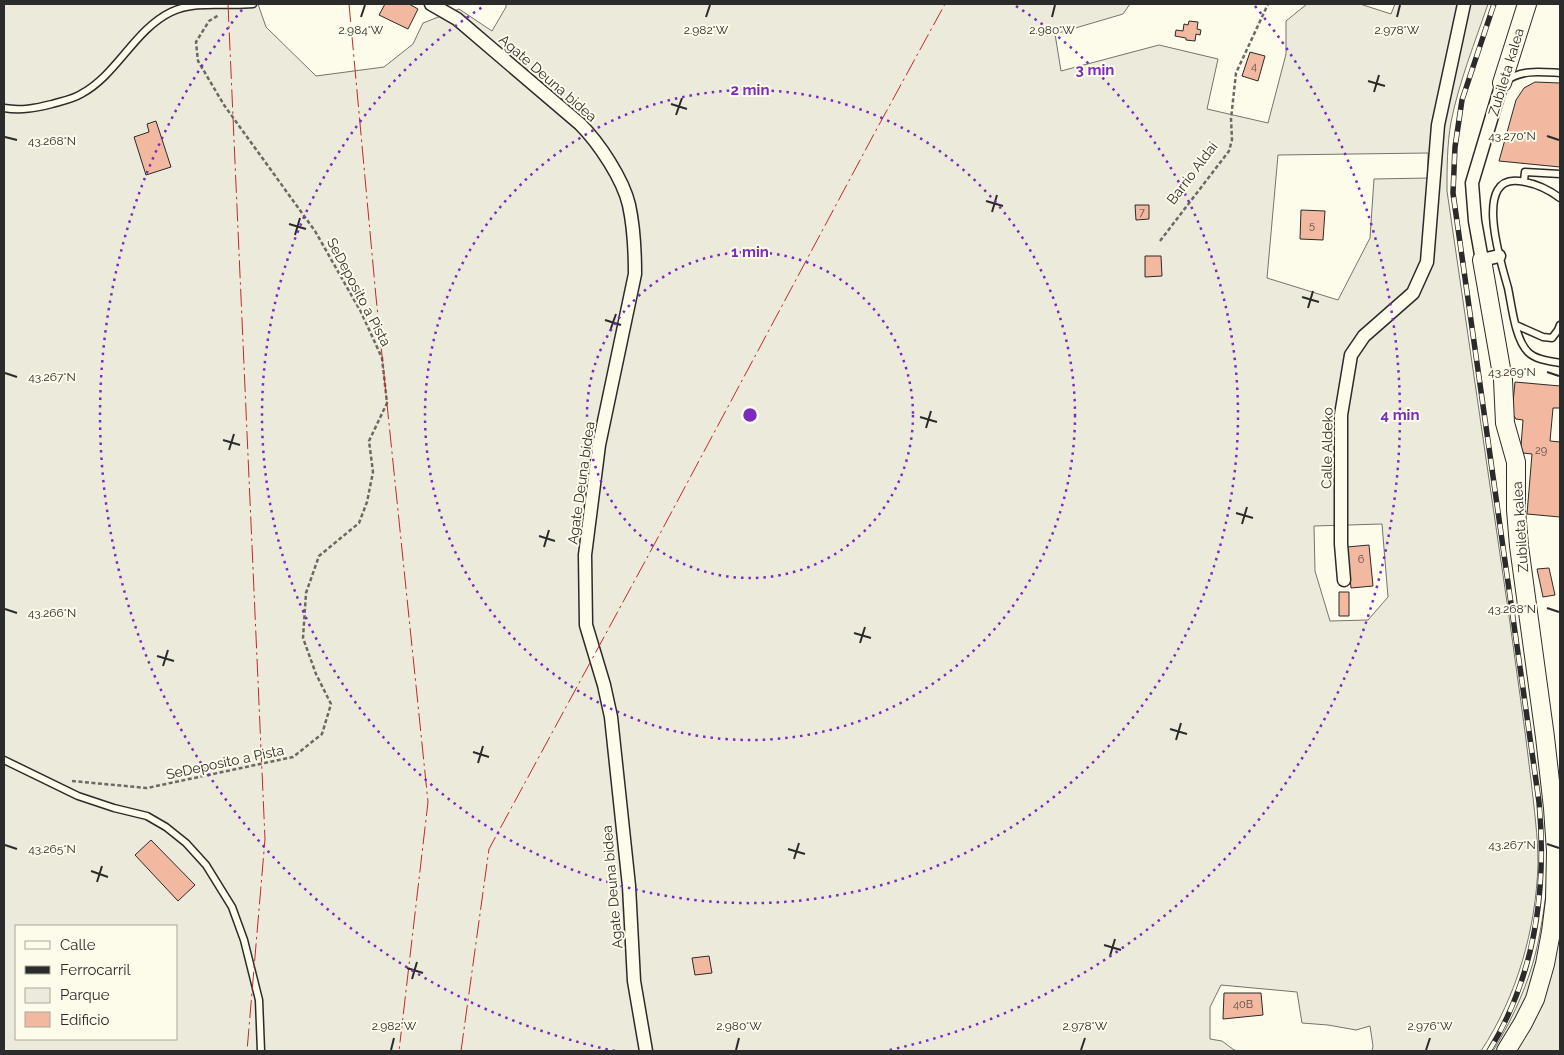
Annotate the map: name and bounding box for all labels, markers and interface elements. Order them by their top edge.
text: 2.984°W [339,23,384,37]
text: 2.982°W [684,23,729,37]
text: 2.980°W [1029,23,1075,37]
text: 2.978°W [1375,23,1420,37]
street label: Zubileta kalea [1485,26,1527,118]
street label: Agate Deuna bidea [496,31,600,125]
house number: 4 [1251,60,1257,73]
text: 3 min [1076,61,1114,79]
text: 2 min [731,81,769,99]
text: 43.270°N [1488,129,1536,143]
text: 43.268°N [28,134,76,148]
street label: Barrio Aldai [1163,139,1221,207]
house number: 7 [1139,206,1145,219]
house number: 5 [1309,219,1315,232]
street label: SeDeposito a Pista [324,235,394,349]
text: 1 min [731,243,769,261]
text: 43.269°N [1488,365,1536,379]
text: 43.267°N [28,370,76,384]
centre of rings [741,406,759,424]
text: 4 min [1380,406,1420,424]
street label: Calle Aldeko [1318,407,1336,489]
street label: Agate Deuna bidea [564,420,598,546]
house number: 29 [1535,444,1547,457]
street label: Zubileta kalea [1509,481,1531,573]
house number: 6 [1358,553,1365,566]
text: 43.268°N [1488,602,1536,616]
text: 43.266°N [28,606,76,620]
street label: SeDeposito a Pista [165,742,285,782]
street label: Agate Deuna bidea [599,825,625,949]
text: 43.267°N [1488,838,1536,852]
text: 43.265°N [28,842,76,856]
legend [15,925,178,1040]
text: Calle [60,936,96,954]
text: Ferrocarril [60,961,132,979]
text: Parque [60,986,110,1004]
house number: 40B [1233,998,1253,1011]
text: Edificio [60,1011,110,1029]
text: 2.982°W [372,1019,417,1033]
text: 2.980°W [716,1019,762,1033]
text: 2.978°W [1063,1019,1108,1033]
text: 2.976°W [1408,1019,1453,1033]

